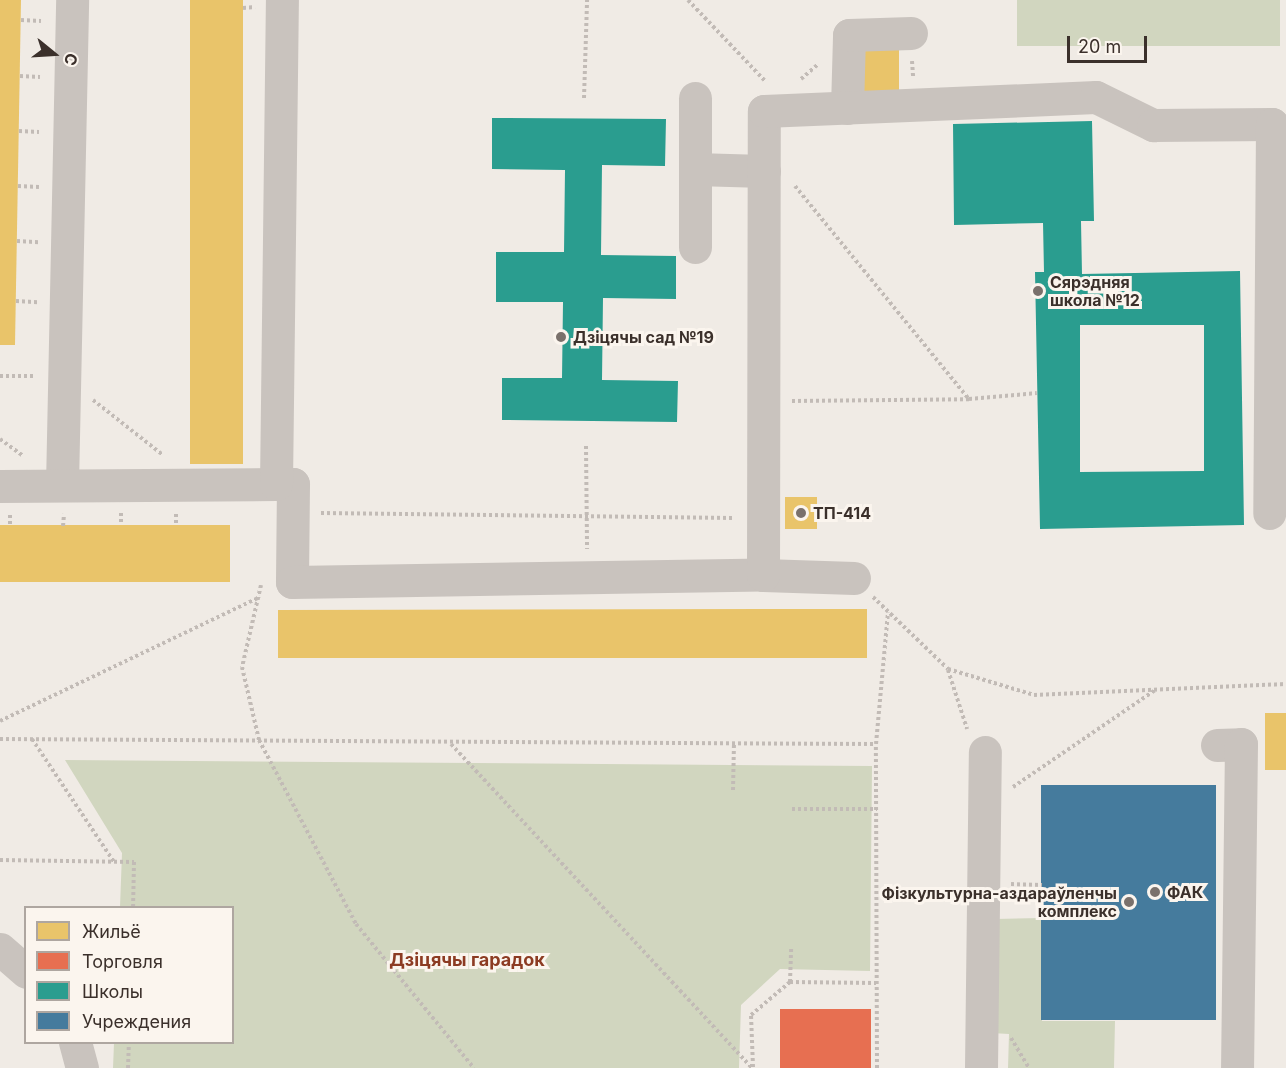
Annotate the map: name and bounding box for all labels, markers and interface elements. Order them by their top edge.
north arrow [24,24,84,84]
scale bar [1070,24,1150,62]
text: 20 m [1078,36,1121,57]
text: С [60,51,82,68]
place label: Сярэдняя школа №12 [1050,272,1140,310]
marker: Сярэдняя школа №12 [1031,284,1045,298]
place label: Дзіцячы сад №19 [573,327,714,347]
marker: Дзіцячы сад №19 [554,330,568,344]
place label: ТП-414 [813,503,871,523]
marker: ТП-414 [794,506,808,520]
place label: ФАК [1167,882,1203,902]
place label: Фізкультурна-аздараўленчы комплекс [882,883,1117,921]
marker: ФАК [1148,885,1162,899]
marker: Фізкультурна-аздараўленчы комплекс [1122,895,1136,909]
legend [24,906,234,1044]
text: Жильё [82,921,141,942]
district label: Дзіцячы гарадок [389,949,545,971]
text: Торговля [82,951,163,972]
text: Школы [82,981,143,1002]
text: Учреждения [82,1011,191,1032]

